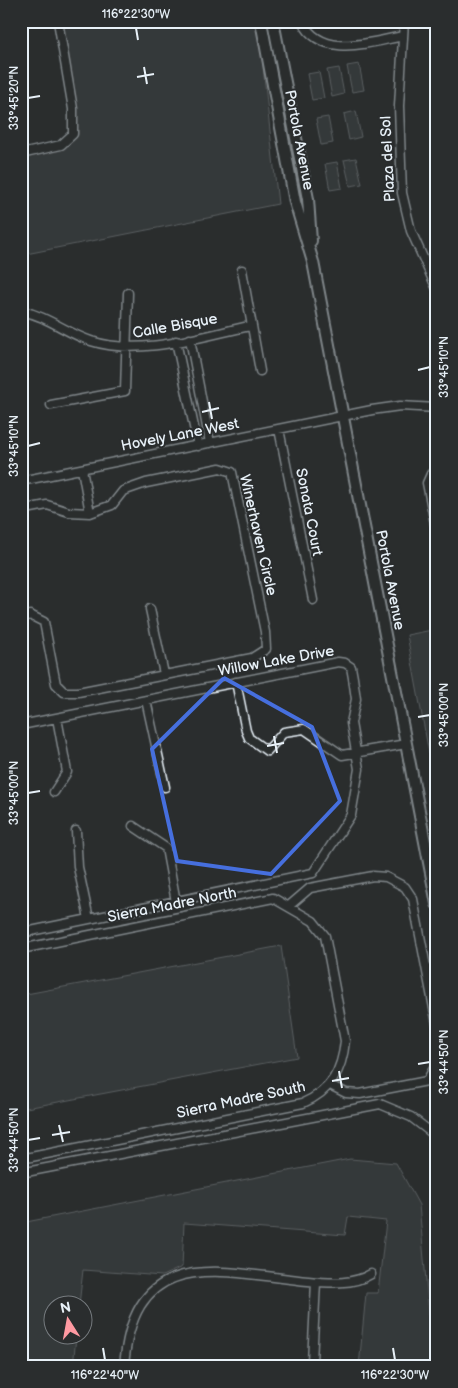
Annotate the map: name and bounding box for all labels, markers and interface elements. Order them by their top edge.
text: 116°22'30"W [102,7,170,22]
text: 33°45'20"N [7,66,22,130]
street label: Portola Avenue [280,88,318,192]
street label: Plaza del Sol [376,115,400,203]
street label: Calle Bisque [131,309,219,343]
text: 33°45'10"N [437,336,452,398]
street label: Hovely Lane West [119,414,241,456]
text: 33°45'10"N [7,415,22,477]
street label: Sonata Court [291,467,327,558]
street label: Winerhaven Circle [235,473,281,598]
street label: Portola Avenue [371,528,409,632]
street label: Willow Lake Drive [216,641,336,681]
text: 33°45'00"N [437,683,452,747]
text: 33°45'00"N [7,761,22,825]
street label: Sierra Madre North [106,883,238,927]
text: 33°44'50"N [437,1030,452,1094]
street label: Sierra Madre South [175,1077,307,1123]
text: 33°44'50"N [7,1108,22,1172]
north arrow [42,1296,92,1346]
text: N [59,1298,72,1317]
text: 116°22'40"W [71,1368,139,1383]
text: 116°22'30"W [361,1368,429,1383]

